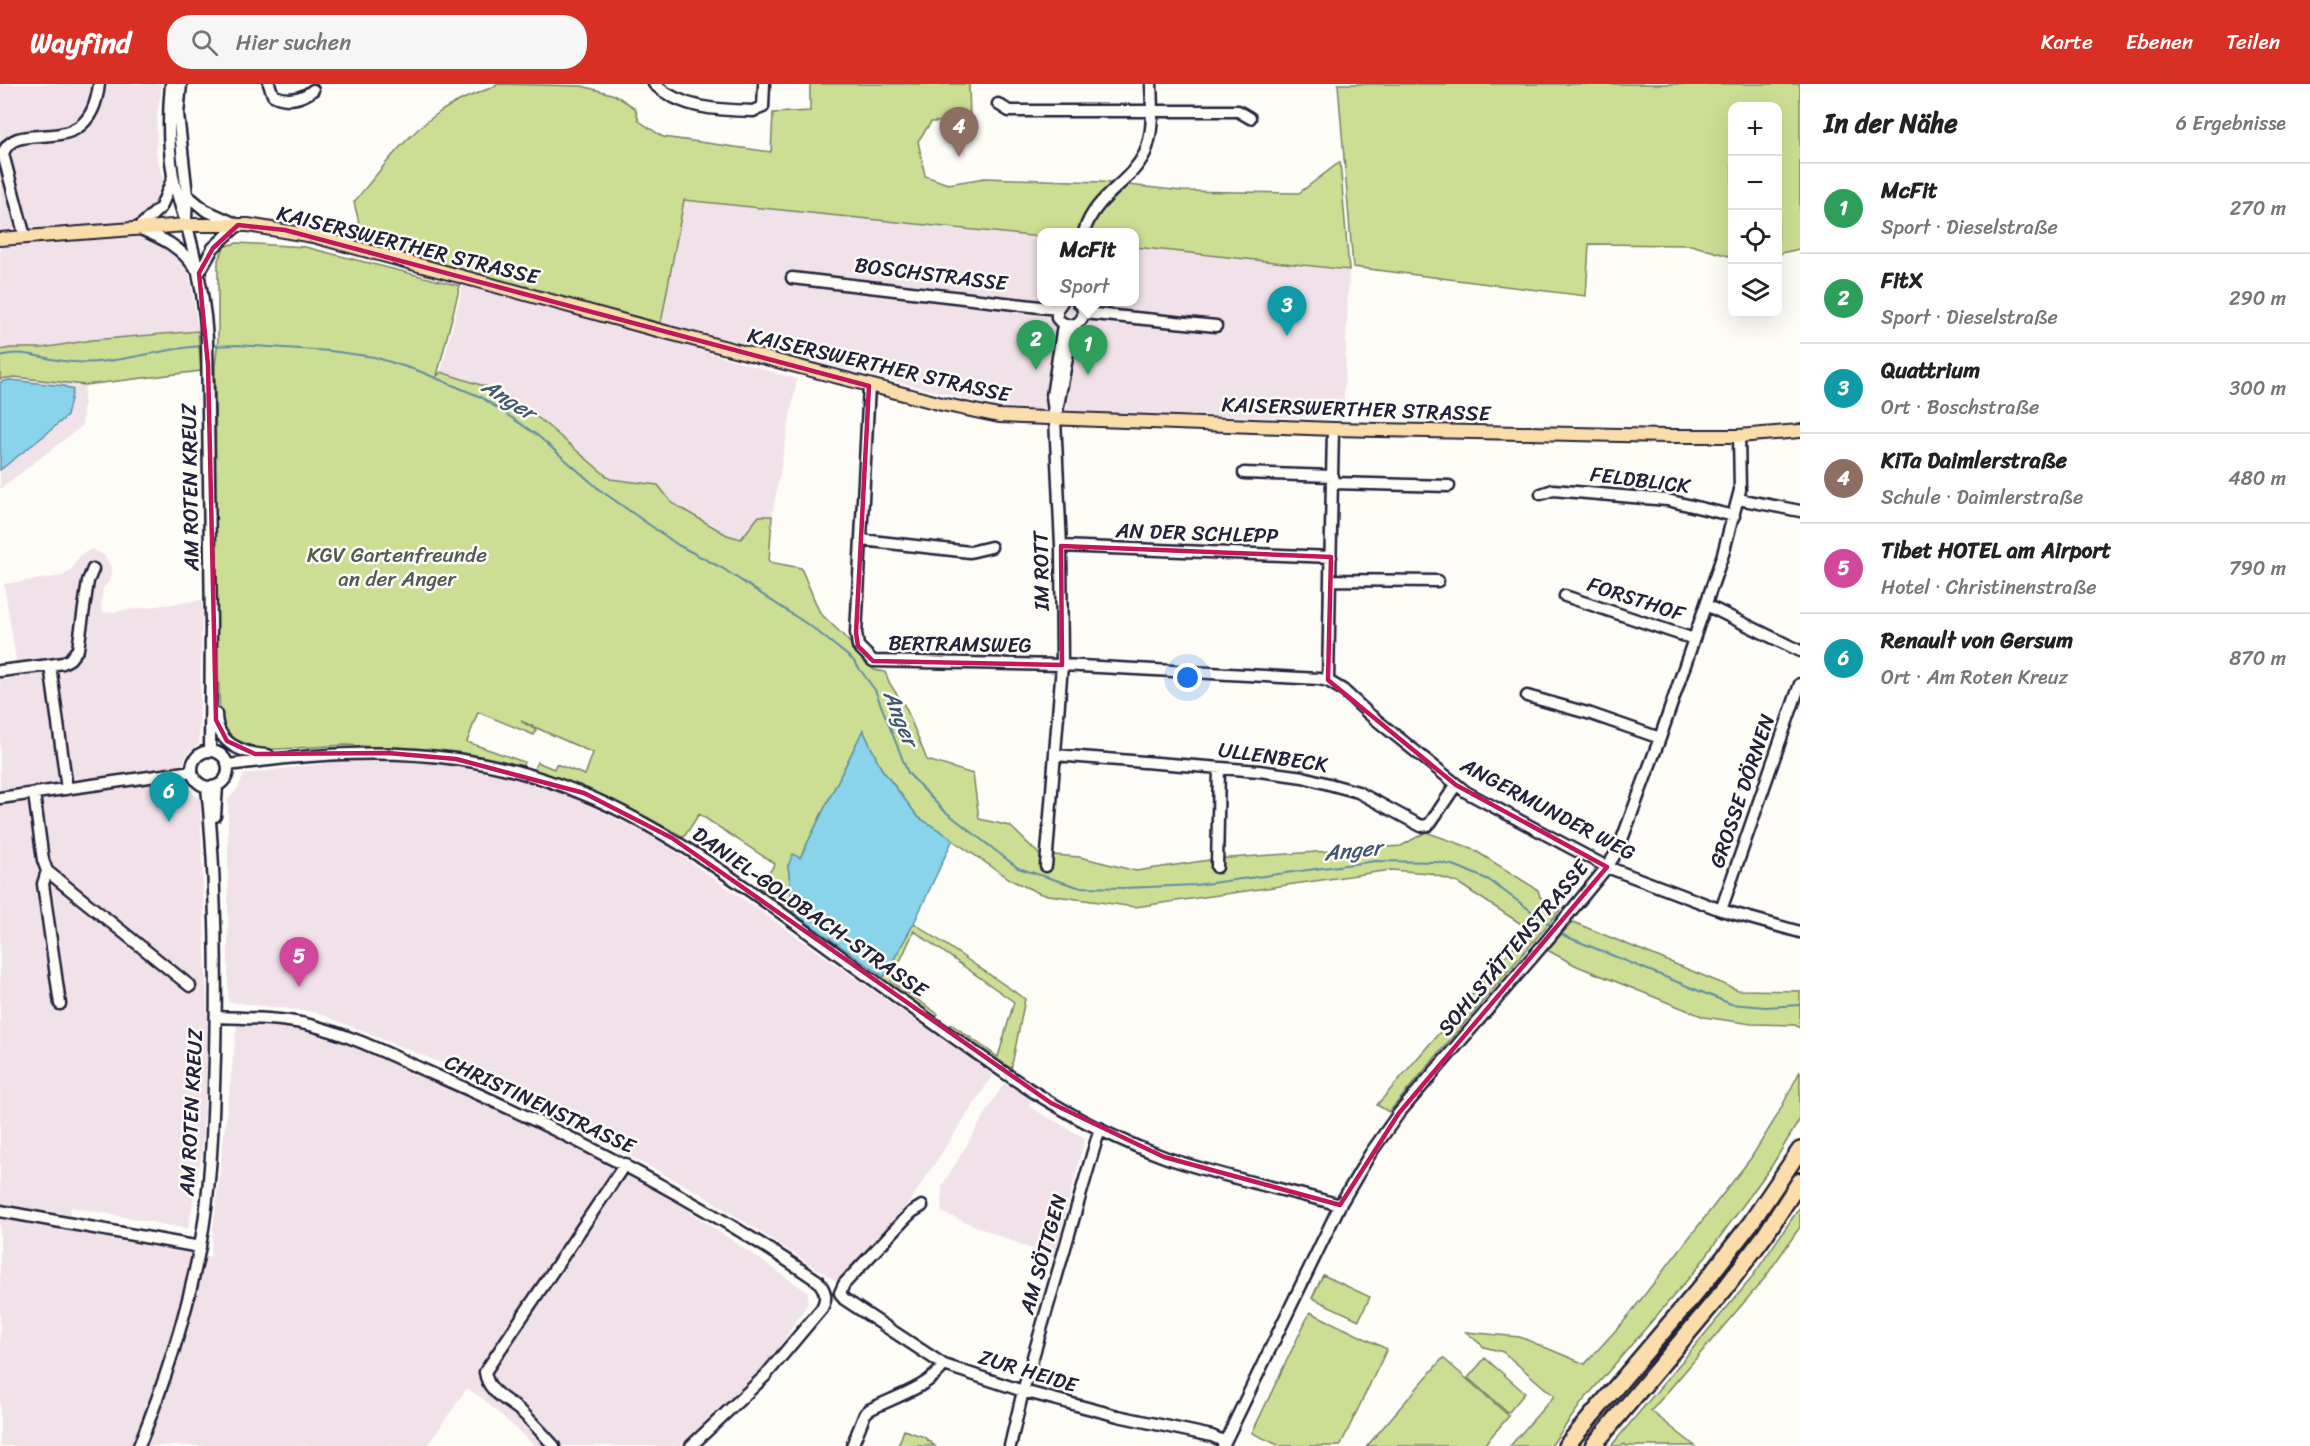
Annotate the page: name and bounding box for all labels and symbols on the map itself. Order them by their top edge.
pin: 4 [940,107,978,157]
street label: KAISERSWERTHER STRASSE [273,194,544,296]
street label: BOSCHSTRASSE [852,246,1011,302]
pin: 3 [1268,286,1306,336]
street label: KAISERSWERTHER STRASSE [744,316,1016,414]
pin: 2 [1016,320,1056,370]
pin: 1 [1068,326,1108,375]
water label: Anger [473,367,547,433]
street label: KAISERSWERTHER STRASSE [1221,385,1492,433]
street label: AM ROTEN KREUZ [170,402,210,572]
street label: FELDBLICK [1588,455,1693,505]
street label: AN DER SCHLEPP [1114,511,1279,555]
street label: IM ROTT [1021,530,1061,612]
park label: KGV Gartenfreunde an der Anger [307,536,487,598]
street label: FORSTHOF [1582,565,1691,633]
street label: BERTRAMSWEG [888,624,1032,664]
your location [1173,663,1202,692]
water label: Anger [872,683,931,756]
street label: GROSSE DÖRNEN [1698,709,1786,873]
street label: ULLENBECK [1216,731,1331,784]
street label: ANGERMUNDER WEG [1452,746,1643,871]
pin: 6 [150,772,188,822]
street label: DANIEL-GOLDBACH-STRASSE [684,816,937,1009]
water label: Anger [1321,827,1388,873]
street label: SOHLSTÄTTENSTRASSE [1427,850,1599,1045]
pin: 5 [280,938,318,987]
street label: AM ROTEN KREUZ [168,1027,214,1198]
street label: CHRISTINENSTRASSE [438,1043,643,1165]
street label: AM SÖTTGEN [1007,1189,1078,1320]
street label: ZUR HEIDE [974,1338,1084,1404]

